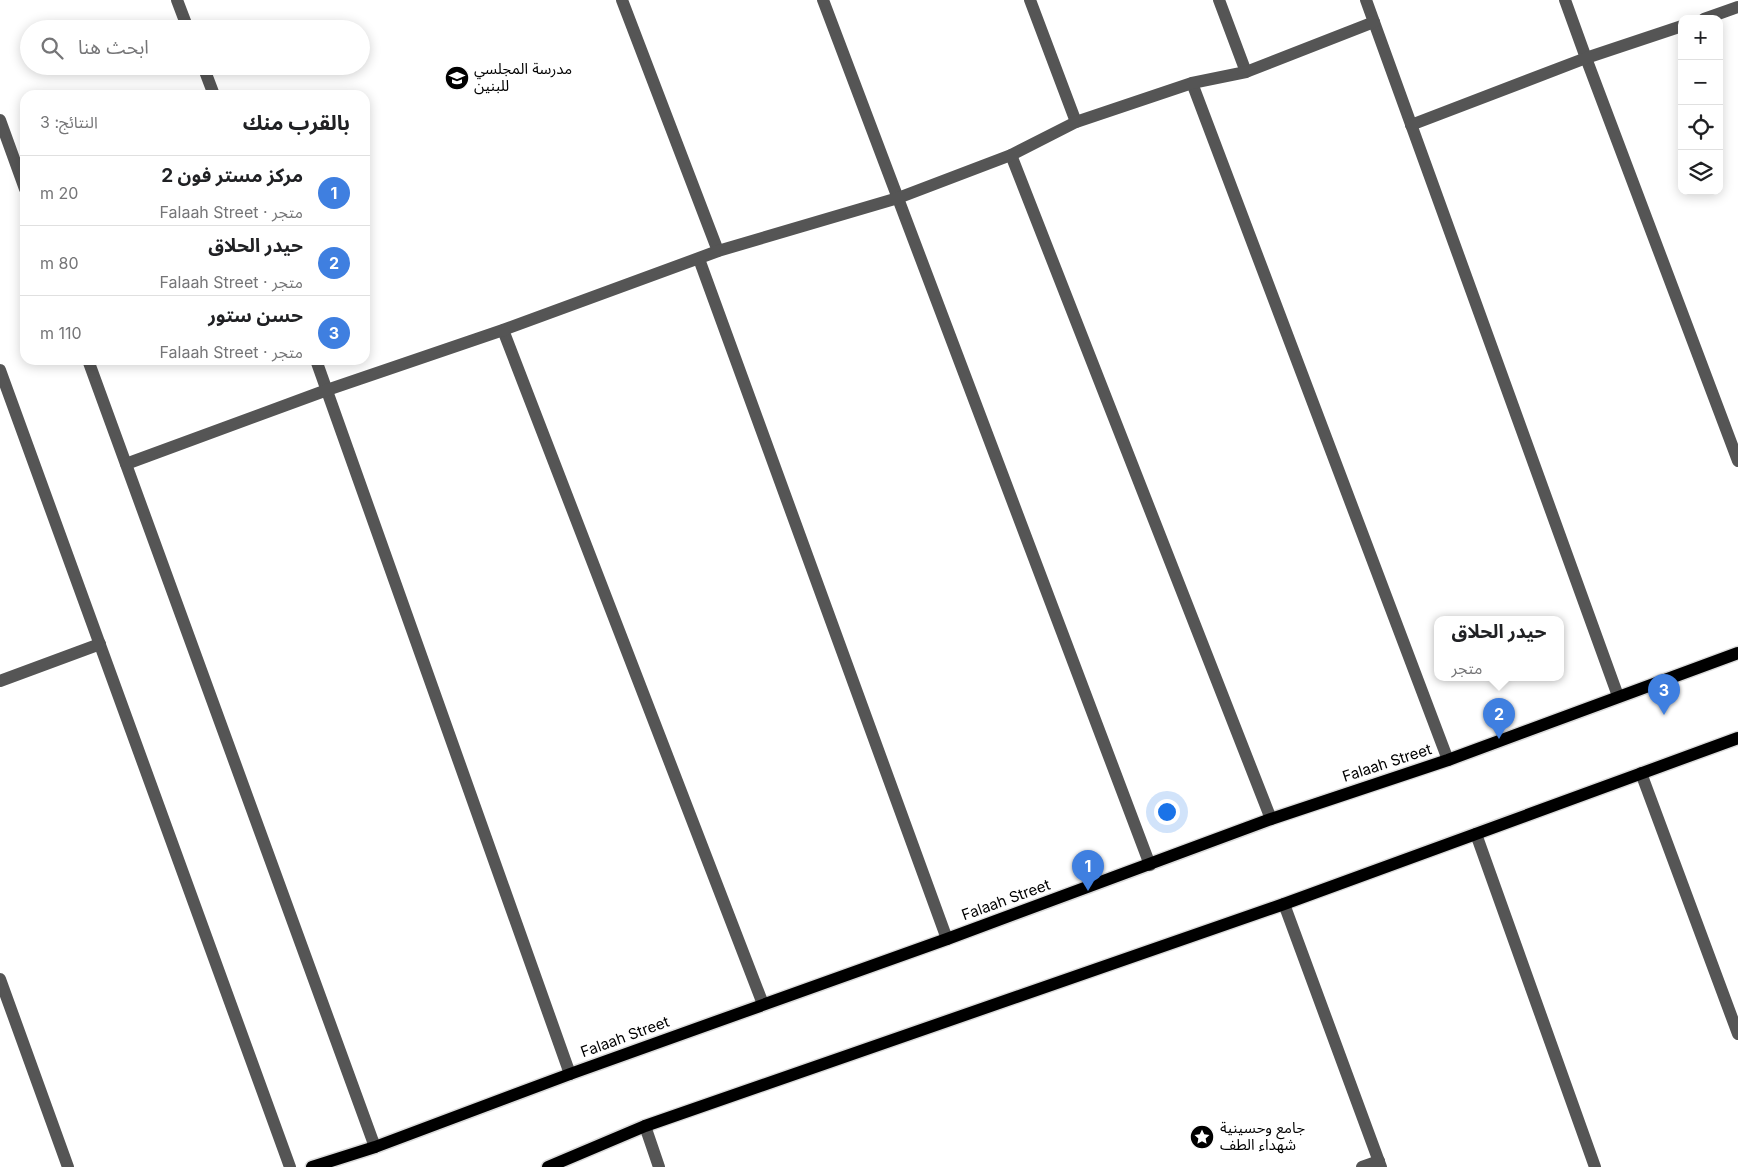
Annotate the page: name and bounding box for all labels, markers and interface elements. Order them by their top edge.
map controls [1678,15,1723,195]
button: + [1678,15,1723,60]
search box [20,20,370,75]
icon: search [38,34,66,62]
text: ابحث هنا [78,36,149,59]
place label: مدرسة المجلسي للبنين [474,59,572,95]
button: − [1678,60,1723,105]
school or university icon: مدرسة المجلسي للبنين [444,65,470,91]
button: locate [1678,105,1723,150]
text: بالقرب منك [243,110,350,135]
text: النتائج: 3 [40,112,98,132]
button: layers [1678,150,1723,195]
text: مركز مستر فون 2 [161,164,303,187]
text: 20 m [40,183,78,203]
text: 1 [331,183,337,203]
text: متجر · Falaah Street [159,202,303,222]
text: حيدر الحلاق [208,234,303,257]
text: 80 m [40,253,79,273]
text: 2 [329,253,339,273]
text: متجر · Falaah Street [159,272,303,292]
text: حسن ستور [208,304,303,327]
text: 110 m [40,323,82,343]
text: 3 [329,323,339,343]
text: متجر · Falaah Street [159,342,303,362]
popup [1434,616,1564,681]
text: حيدر الحلاق [1452,620,1546,643]
text: متجر [1452,658,1482,678]
pin: 3 [1648,674,1680,715]
pin: 2 [1483,698,1515,739]
street label: Falaah Street [1340,739,1434,786]
your location [1154,799,1180,825]
pin: 1 [1072,850,1104,891]
street label: Falaah Street [959,875,1053,924]
street label: Falaah Street [578,1012,672,1061]
place label: جامع وحسينية شهداء الطف [1220,1118,1305,1154]
place icon: جامع وحسينية شهداء الطف [1189,1124,1215,1150]

